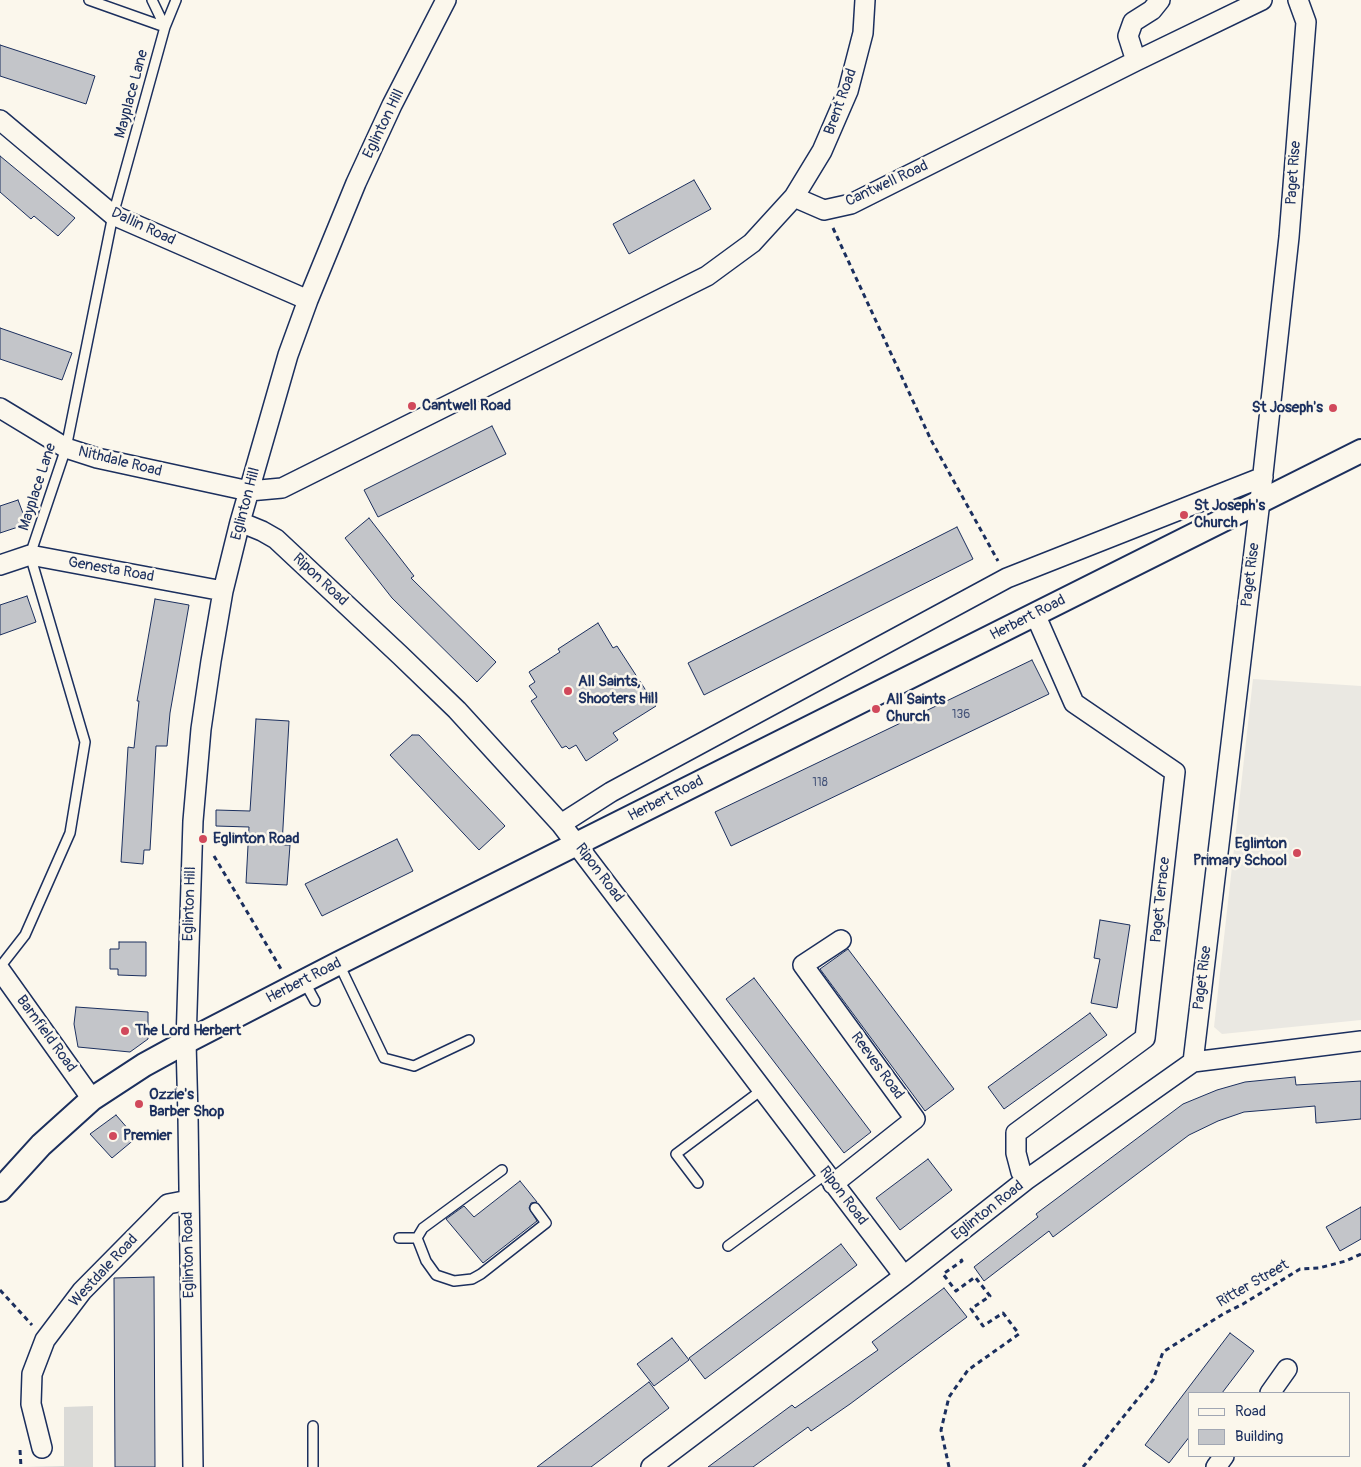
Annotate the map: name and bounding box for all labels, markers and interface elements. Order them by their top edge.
street label: Mayplace Lane [112,48,152,140]
street label: Brent Road [821,66,861,138]
street label: Eglinton Hill [360,86,408,162]
street label: Paget Rise [1283,140,1305,206]
street label: Cantwell Road [843,157,931,211]
street label: Dallin Road [108,204,178,250]
place label: Cantwell Road [422,397,511,415]
place label: St Joseph's [1252,399,1323,417]
marker: Cantwell Road [406,400,418,412]
marker: St Joseph's [1327,402,1339,414]
street label: Mayplace Lane [15,441,61,533]
street label: Nithdale Road [76,443,164,481]
street label: Eglinton Hill [228,466,264,542]
place label: St Joseph's Church [1194,497,1265,532]
marker: St Joseph's Church [1178,509,1190,521]
street label: Paget Rise [1238,542,1264,608]
street label: Ripon Road [289,550,351,610]
street label: Genesta Road [67,554,155,586]
street label: Herbert Road [987,591,1069,645]
place label: All Saints, Shooters Hill [578,673,658,708]
marker: All Saints, Shooters Hill [562,685,574,697]
place label: All Saints Church [886,691,945,726]
marker: All Saints Church [870,703,882,715]
house number: 136 [952,708,970,722]
street label: Herbert Road [625,772,707,826]
house number: 118 [812,776,828,790]
place label: Eglinton Road [213,830,300,848]
marker: Eglinton Road [197,833,209,845]
place label: Eglinton Primary School [1193,835,1287,870]
street label: Ripon Road [571,840,627,906]
marker: Eglinton Primary School [1291,847,1303,859]
street label: Paget Terrace [1148,856,1174,944]
street label: Eglinton Hill [180,866,200,942]
street label: Paget Rise [1190,945,1216,1011]
street label: Herbert Road [263,954,345,1008]
street label: Barnfield Road [12,992,80,1076]
place label: The Lord Herbert [135,1022,241,1040]
marker: The Lord Herbert [119,1025,131,1037]
street label: Reeves Road [847,1029,907,1103]
place label: Ozzie's Barber Shop [149,1086,224,1121]
marker: Ozzie's Barber Shop [133,1098,145,1110]
place label: Premier [123,1127,172,1145]
marker: Premier [107,1130,119,1142]
street label: Ripon Road [815,1163,871,1229]
street label: Eglinton Road [948,1177,1028,1245]
street label: Eglinton Road [179,1212,199,1298]
street label: Westdale Road [66,1231,142,1311]
street label: Ritter Street [1214,1256,1292,1312]
legend [1188,1392,1351,1457]
text: Road [1235,1402,1266,1421]
text: Building [1235,1427,1283,1446]

